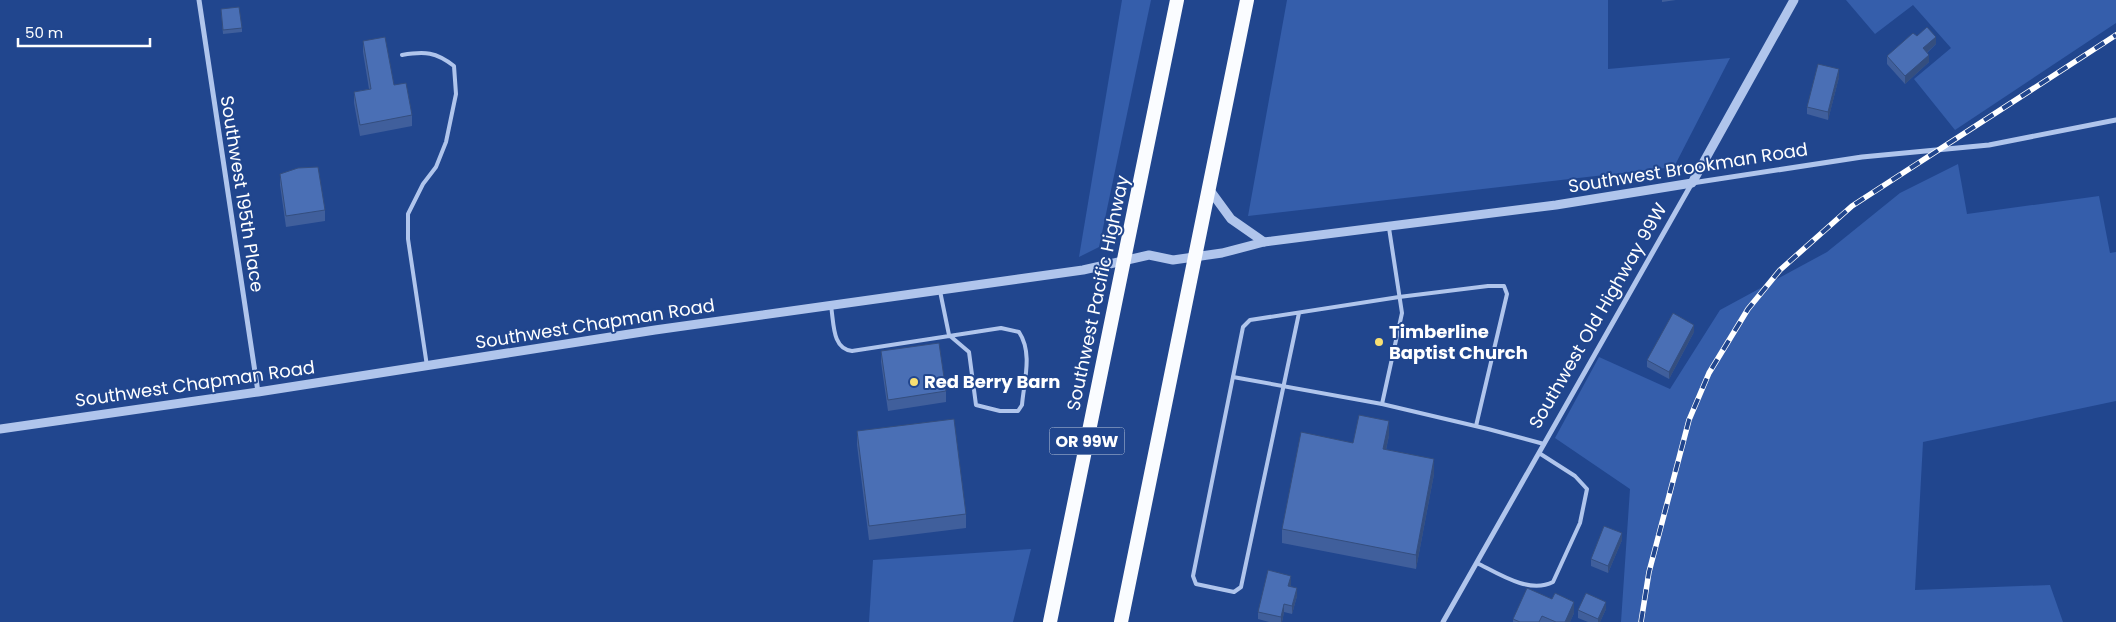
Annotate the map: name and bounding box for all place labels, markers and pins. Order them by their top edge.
place label: Timberline Baptist Church [1389,319,1528,365]
marker: Timberline Baptist Church [1373,336,1385,348]
place label: Red Berry Barn [924,369,1060,394]
marker: Red Berry Barn [908,376,920,388]

